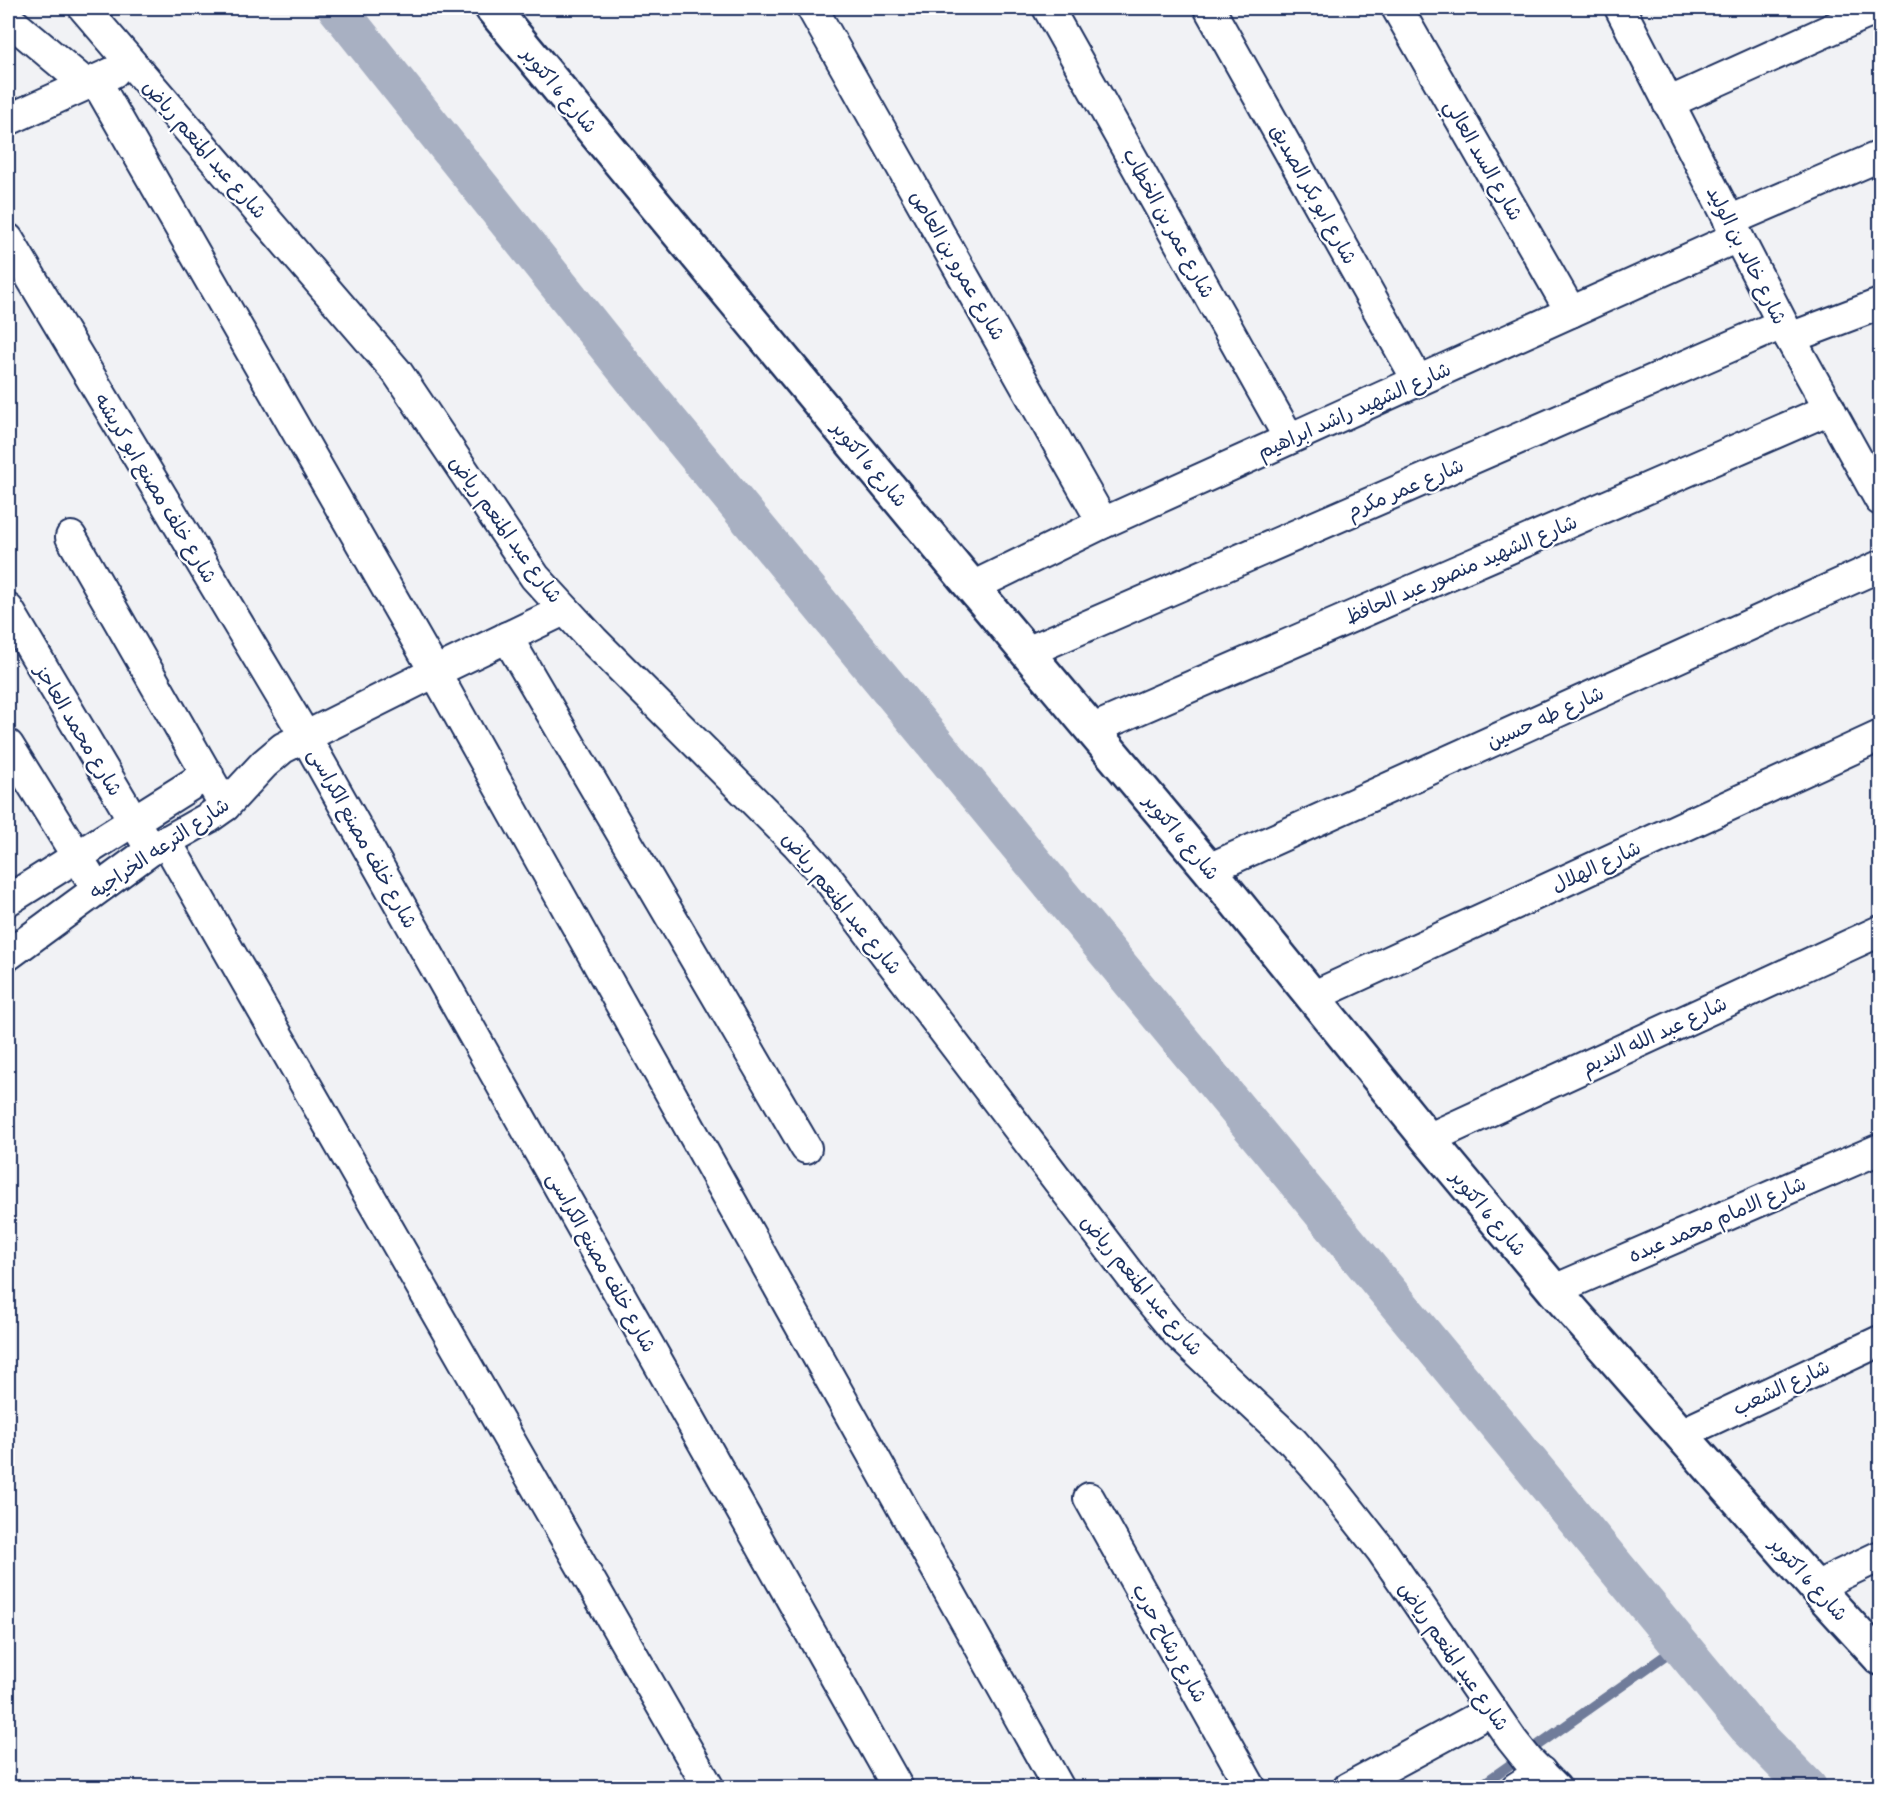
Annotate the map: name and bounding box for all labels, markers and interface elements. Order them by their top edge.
street label: شارع 6 اكتوبر [512,41,602,141]
street label: شارع عبد المنعم رياض [134,75,271,227]
street label: شارع السد العالي [1435,96,1527,228]
street label: شارع ابو بكر الصديق [1261,120,1361,271]
street label: شارع عمر بن الخطاب [1113,144,1219,305]
street label: شارع خالد بن الوليد [1697,182,1791,331]
street label: شارع عمرو بن العاص [901,186,1010,347]
street label: شارع الشهيد راشد ابراهيم [1254,357,1457,468]
street label: شارع خلف مصنع ابو كريشه [85,389,221,590]
street label: شارع 6 اكتوبر [822,415,912,515]
street label: شارع عبد المنعم رياض [440,451,567,610]
street label: شارع عمر مكرم [1343,454,1469,528]
street label: شارع الشهيد منصور عبد الحافظ [1342,510,1583,633]
street label: شارع محمد العاجز [25,659,127,803]
street label: شارع طه حسين [1483,681,1609,758]
street label: شارع خلف مصنع الكراسى [299,744,422,935]
street label: شارع 6 اكتوبر [1134,788,1224,888]
street label: شارع الترعه الخراجيه [85,793,237,908]
street label: شارع عبد المنعم رياض [773,827,906,982]
street label: شارع الهلال [1548,836,1647,902]
street label: شارع عبد الله النديم [1578,992,1733,1084]
street label: شارع 6 اكتوبر [1441,1164,1531,1264]
street label: شارع خلف مصنع الكراسى [538,1168,661,1359]
street label: شارع الامام محمد عبده [1625,1172,1811,1272]
street label: شارع عبد المنعم رياض [1072,1210,1207,1364]
street label: شارع الشعب [1729,1355,1835,1424]
street label: شارع 6 اكتوبر [1760,1531,1852,1629]
street label: شارع عبد المنعم رياض [1389,1577,1514,1738]
street label: شارع رشاح حرب [1123,1580,1212,1709]

